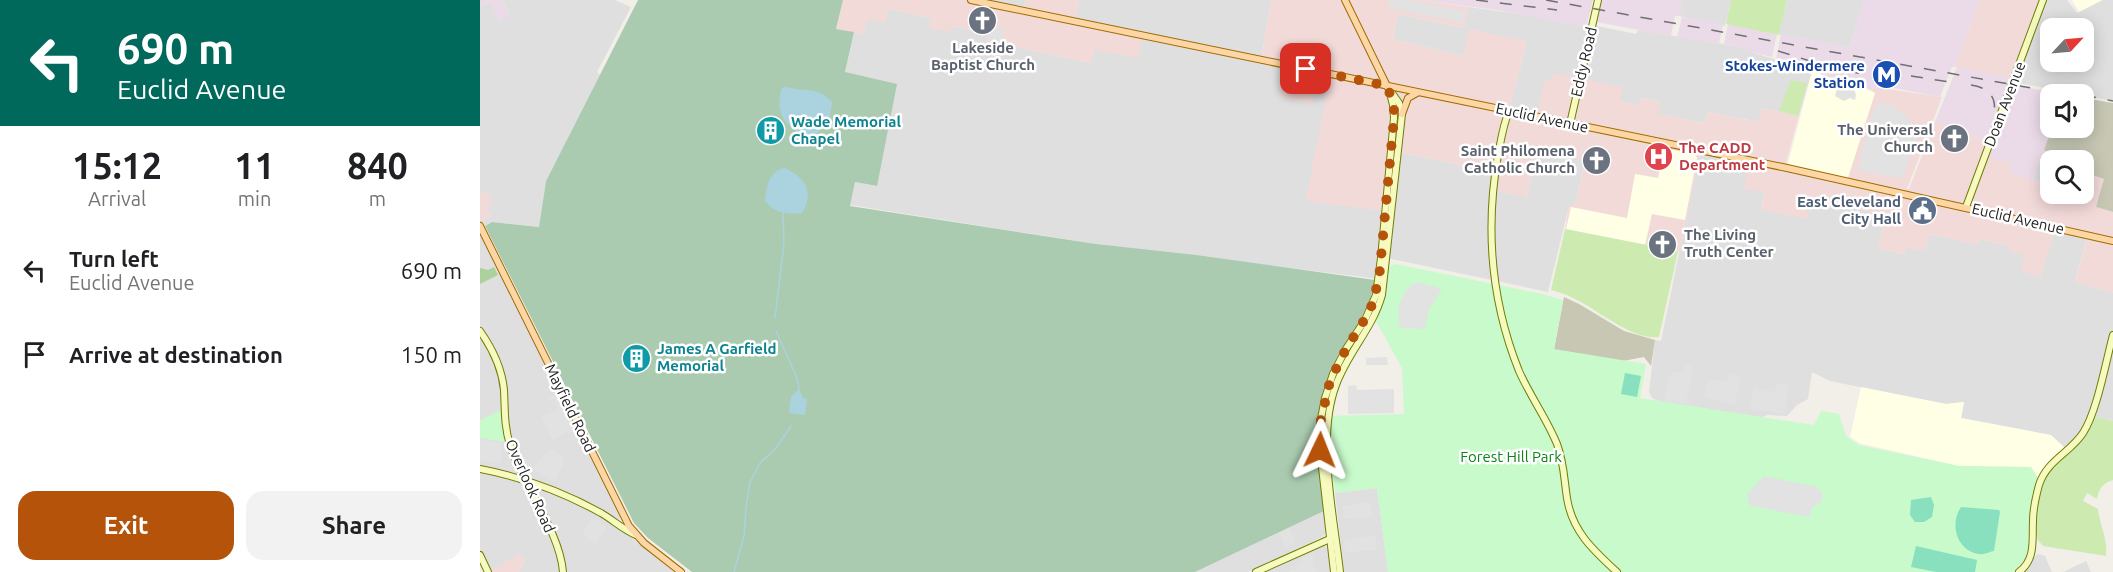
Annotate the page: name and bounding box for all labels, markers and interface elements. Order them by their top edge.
church icon: Lakeside Baptist Church [967,5,999,37]
north arrow [2040,18,2094,72]
map controls [2040,18,2094,204]
icon: left [18,24,96,102]
text: 690 m [117,25,234,72]
street label: Eddy Road [1567,25,1600,98]
place label: Lakeside Baptist Church [931,39,1035,73]
pin [1280,43,1331,94]
icon: arrive [1289,52,1322,85]
place label: Stokes-Windermere Station [1725,57,1865,91]
metro station icon: Stokes-Windermere Station [1870,59,1902,91]
street label: Doan Avenue [1981,59,2029,149]
text: Euclid Avenue [117,74,287,104]
button: sound [2040,84,2094,138]
street label: Euclid Avenue [1494,99,1590,136]
place label: Wade Memorial Chapel [791,113,901,147]
building icon: Wade Memorial Chapel [754,115,786,147]
place label: The Universal Church [1837,121,1933,155]
church icon: The Universal Church [1938,123,1970,155]
place label: The CADD Department [1679,139,1766,173]
hospital icon: The CADD Department [1642,141,1674,173]
place label: Saint Philomena Catholic Church [1461,142,1575,176]
church icon: Saint Philomena Catholic Church [1580,144,1612,176]
text: 15:12 [72,145,162,186]
text: 11 [234,145,275,186]
text: 840 [347,145,408,186]
button: search [2040,150,2094,204]
text: Arrival [88,187,146,210]
text: min [238,187,271,210]
text: m [369,187,386,210]
place label: East Cleveland City Hall [1797,193,1901,227]
public building icon: East Cleveland City Hall [1906,195,1938,227]
street label: Euclid Avenue [1970,200,2066,237]
place label: The Living Truth Center [1684,226,1775,260]
church icon: The Living Truth Center [1647,228,1679,260]
text: Turn left [69,246,159,271]
icon: left [18,254,51,287]
text: 690 m [401,258,462,283]
text: Euclid Avenue [69,271,195,294]
icon: arrive [18,338,51,371]
place label: James A Garfield Memorial [657,340,776,374]
text: Arrive at destination [69,342,283,367]
text: 150 m [401,342,462,367]
building icon: James A Garfield Memorial [620,342,652,374]
street label: Mayfield Road [542,361,599,455]
position arrow [1288,418,1352,482]
street label: Overlook Road [502,437,559,535]
park label: Forest Hill Park [1460,448,1562,465]
button: Exit [18,491,234,560]
button: Share [246,491,462,560]

